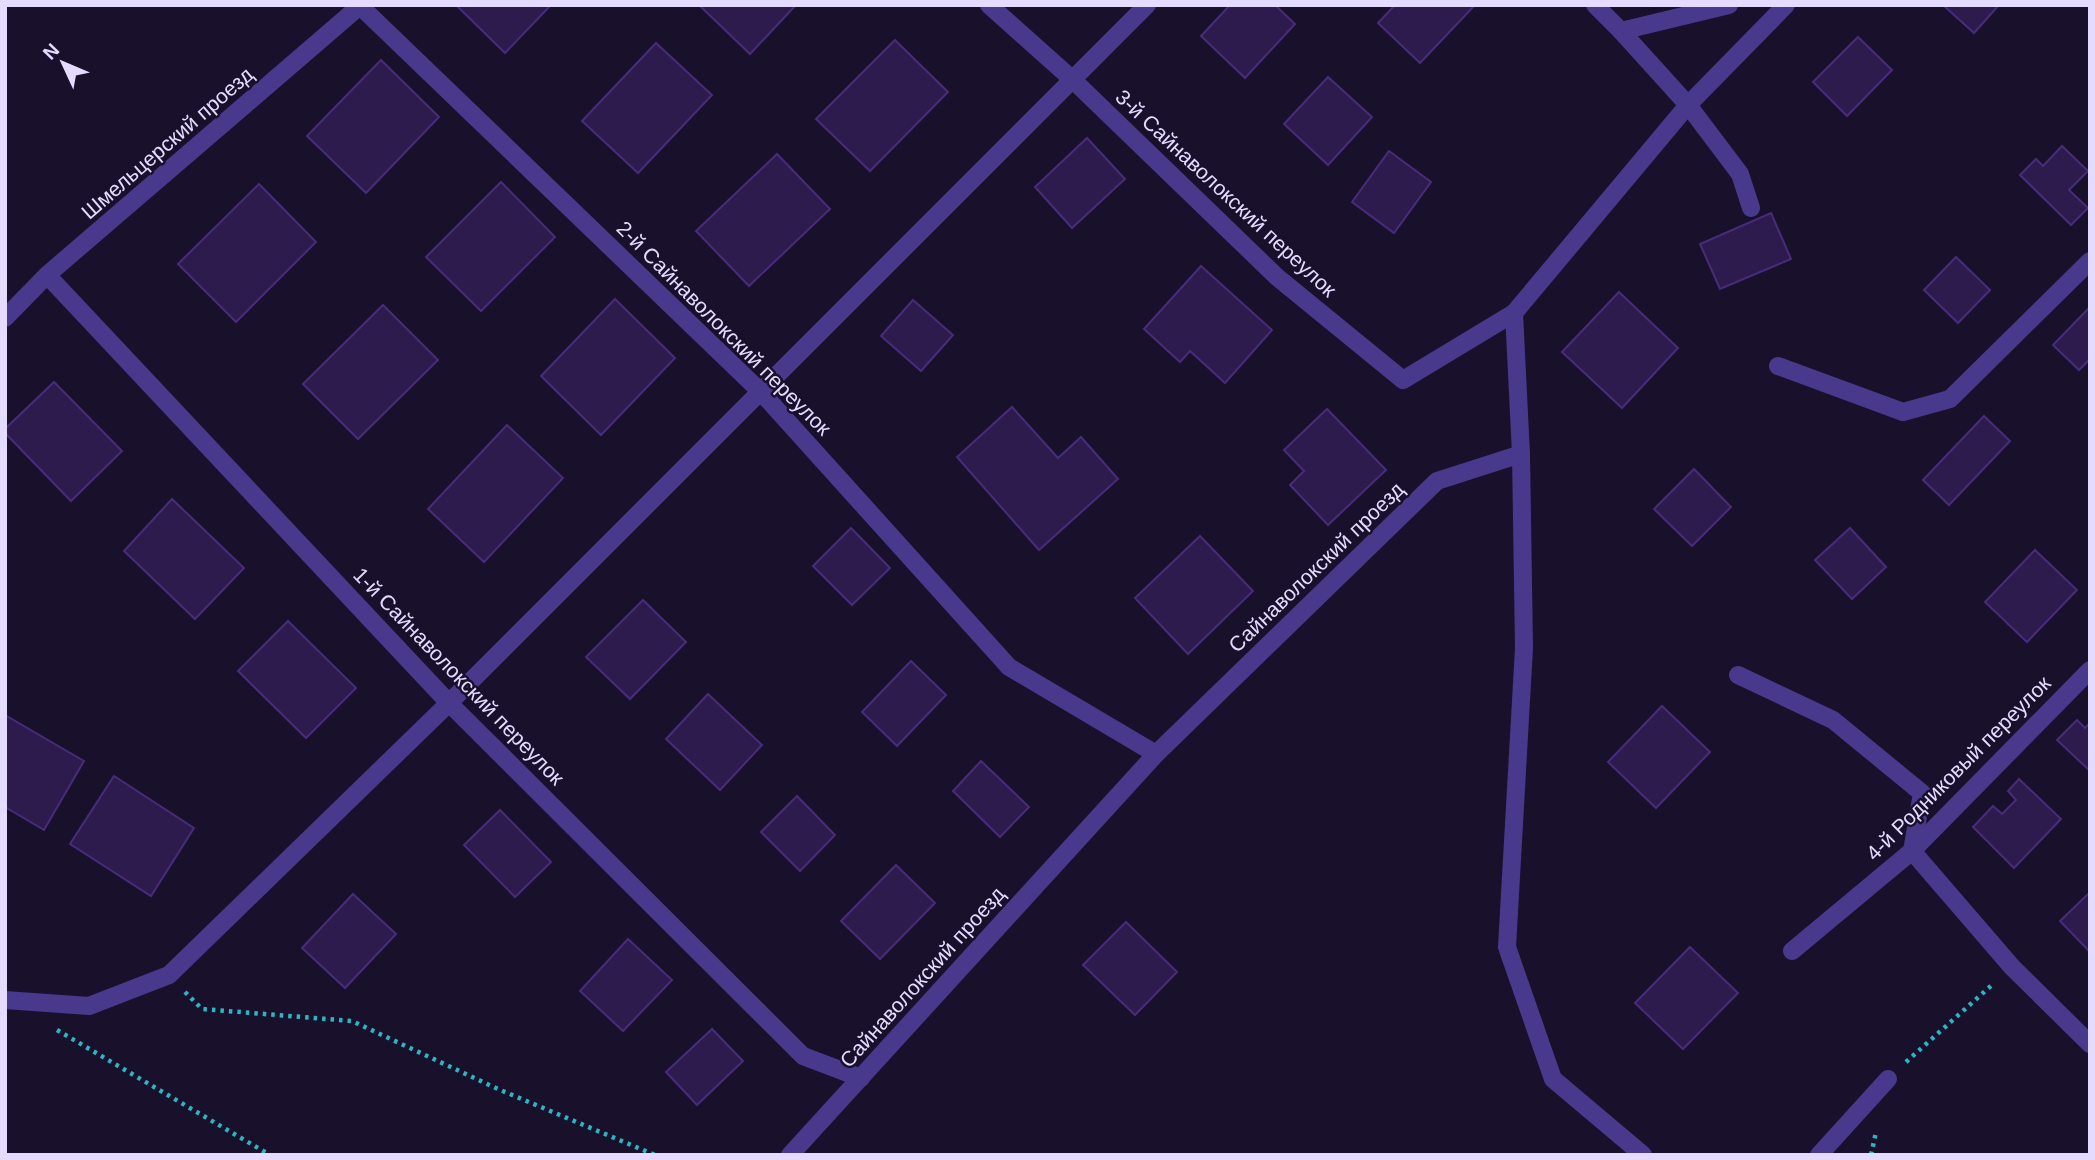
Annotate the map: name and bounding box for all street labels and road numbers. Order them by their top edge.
street label: Шмельцерский проезд [77,62,257,224]
street label: 3-й Сайнаволокский переулок [1111,85,1341,302]
street label: 2-й Сайнаволокский переулок [612,216,836,440]
street label: Сайнаволокский проезд [1224,477,1408,657]
street label: 1-й Сайнаволокский переулок [349,563,569,790]
street label: 4-й Родниковый переулок [1861,671,2055,865]
street label: Сайнаволокский проезд [835,882,1009,1072]

